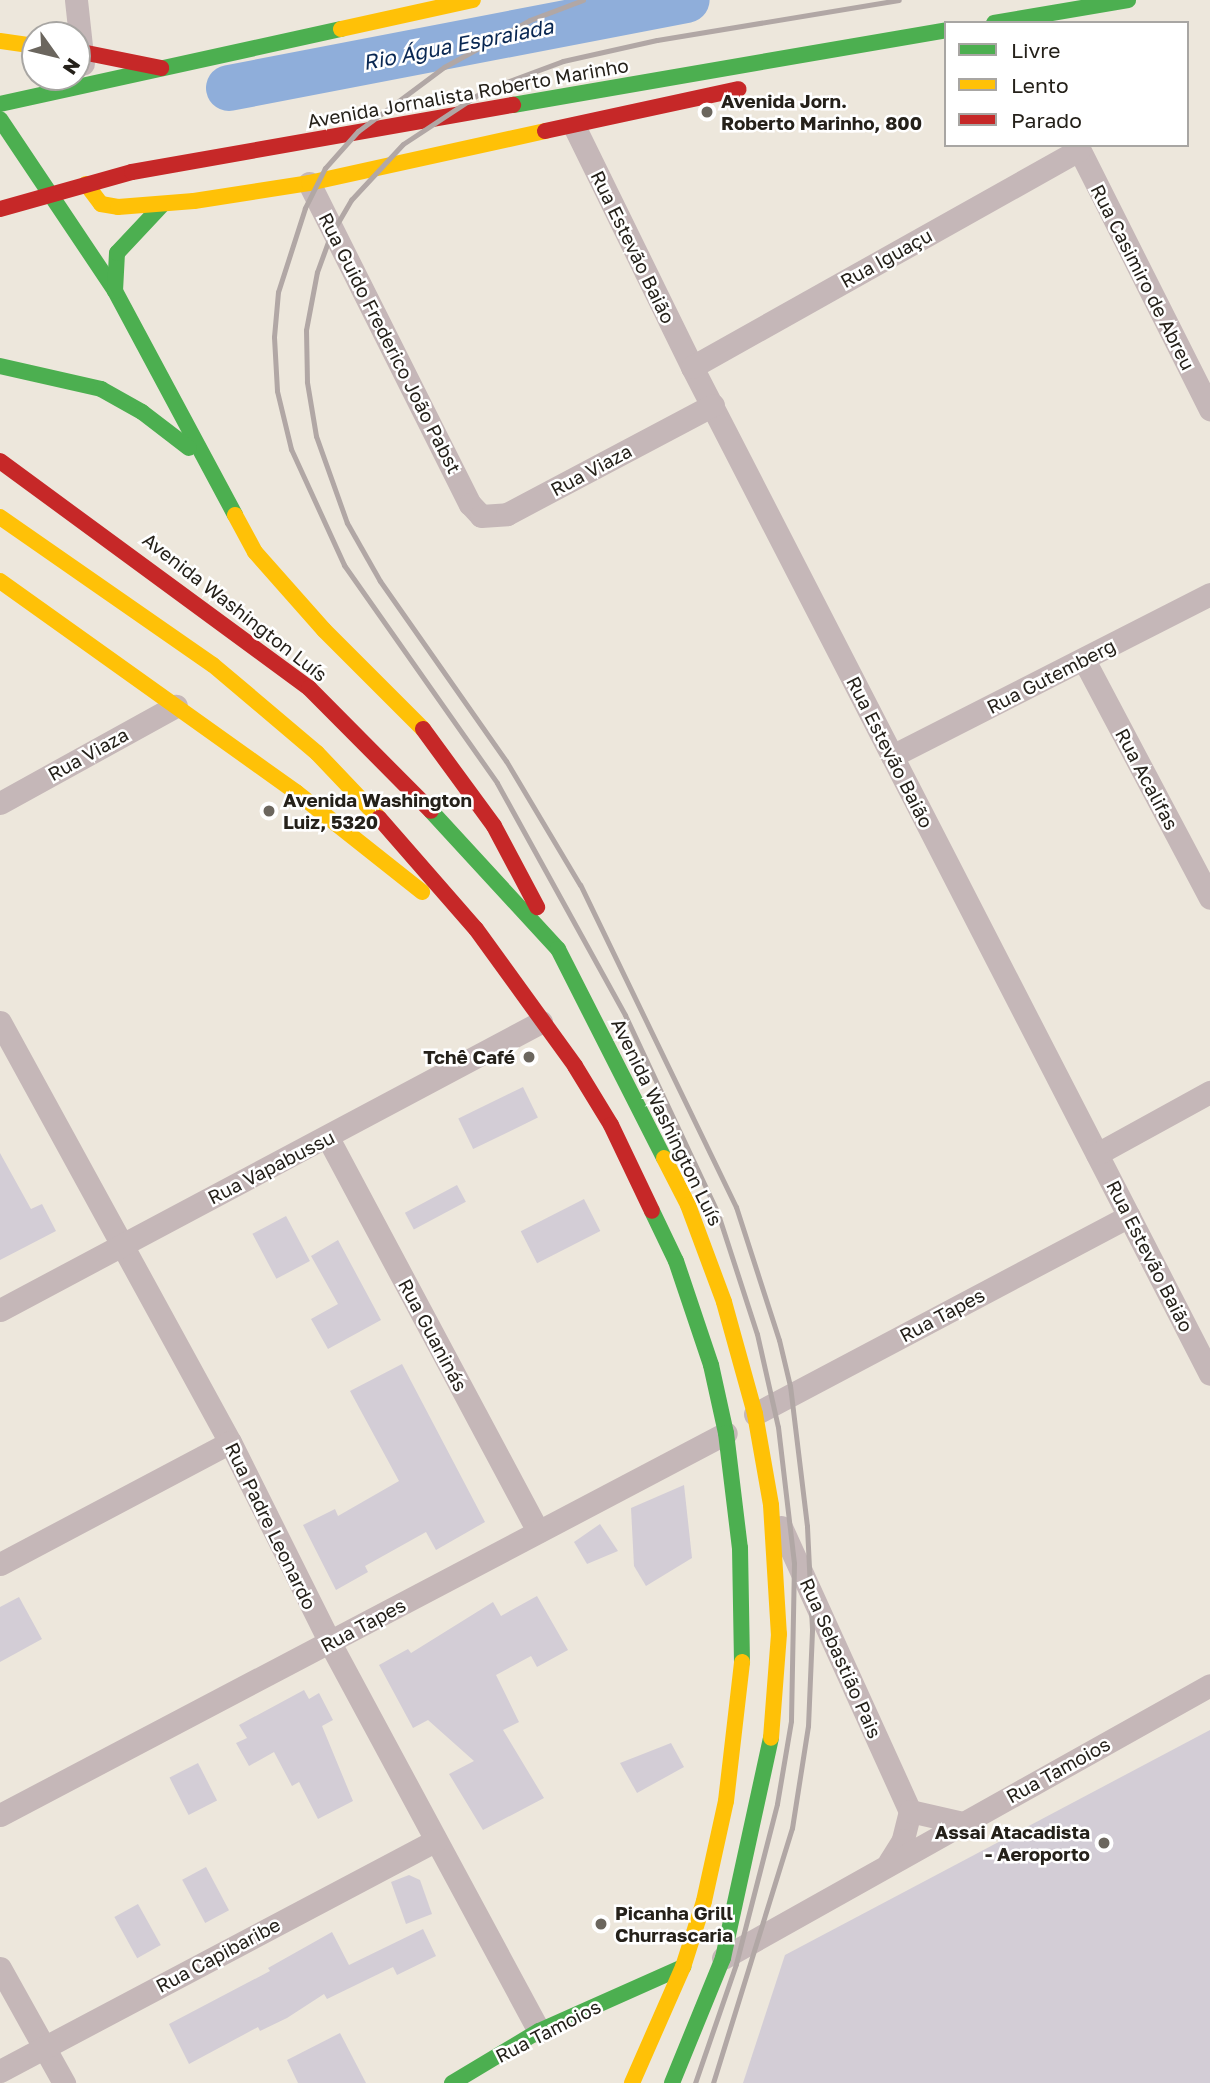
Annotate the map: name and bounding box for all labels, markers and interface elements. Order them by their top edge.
water label: Rio Água Espraiada [361,13,555,75]
north arrow [21,21,91,91]
legend [944,21,1189,147]
text: Livre [1011,37,1061,63]
street label: Avenida Jornalista Roberto Marinho [306,53,630,133]
text: N [59,54,86,79]
text: Lento [1011,72,1069,98]
place label: Avenida Jorn. Roberto Marinho, 800 [721,90,922,134]
marker: Avenida Jorn. Roberto Marinho, 800 [699,104,715,120]
text: Parado [1011,107,1082,133]
street label: Rua Estevão Baião [586,167,680,327]
street label: Rua Casimiro de Abreu [1086,180,1200,374]
street label: Rua Guido Frederico João Pabst [314,209,466,477]
street label: Rua Iguaçu [836,223,936,293]
street label: Rua Viaza [547,439,635,501]
street label: Avenida Washington Luís [138,528,332,686]
street label: Rua Gutemberg [983,634,1119,718]
street label: Rua Estevão Baião [842,672,938,832]
street label: Rua Viaza [44,723,132,785]
street label: Rua Acalifas [1111,724,1183,834]
place label: Avenida Washington Luiz, 5320 [283,789,472,833]
marker: Avenida Washington Luiz, 5320 [261,803,277,819]
street label: Avenida Washington Luís [607,1015,727,1229]
place label: Tchê Café [423,1046,515,1068]
marker: Tchê Café [521,1049,537,1065]
street label: Rua Vapabussu [204,1125,338,1209]
street label: Rua Estevão Baião [1102,1176,1198,1336]
street label: Rua Guaninás [394,1275,472,1395]
street label: Rua Tapes [896,1283,988,1347]
street label: Rua Padre Leonardo [221,1439,321,1613]
street label: Rua Sebastião Pais [795,1574,887,1742]
street label: Rua Tapes [317,1593,409,1657]
street label: Rua Tamoios [1002,1732,1114,1808]
place label: Assai Atacadista - Aeroporto [935,1821,1090,1865]
marker: Assai Atacadista - Aeroporto [1096,1835,1112,1851]
place label: Picanha Grill Churrascaria [615,1902,733,1946]
street label: Rua Capibaribe [152,1913,284,1997]
marker: Picanha Grill Churrascaria [593,1916,609,1932]
street label: Rua Tamoios [492,1995,604,2067]

